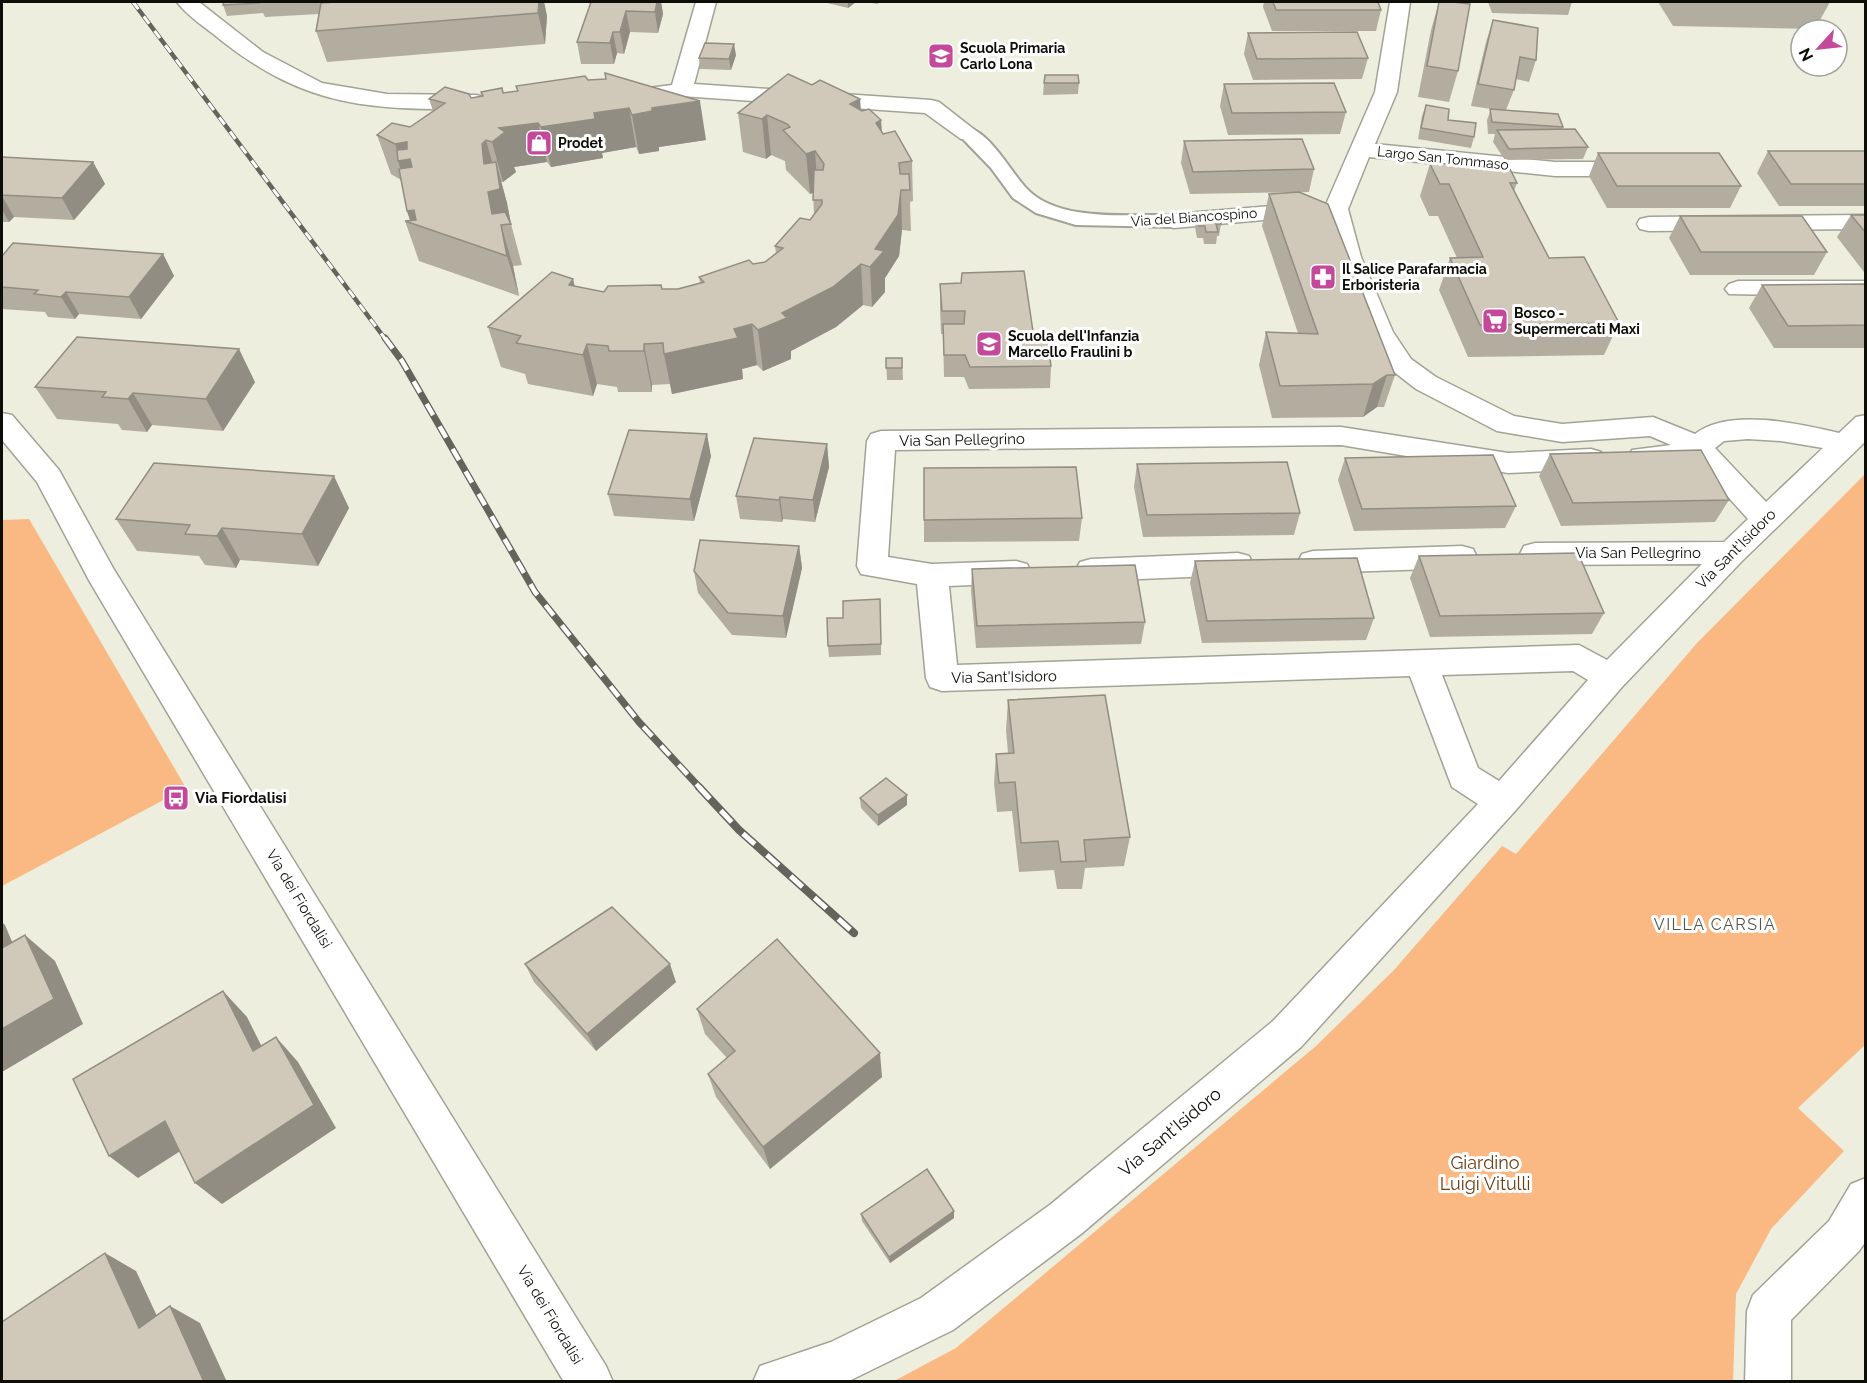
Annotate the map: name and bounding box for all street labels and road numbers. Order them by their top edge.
street label: Largo San Tommaso [1376,143,1510,173]
street label: Via del Biancospino [1130,205,1258,229]
street label: Via San Pellegrino [899,430,1025,450]
street label: Via Sant'Isidoro [1692,505,1780,593]
street label: Via San Pellegrino [1575,544,1701,562]
street label: Via Sant'Isidoro [951,667,1057,687]
street label: Via dei Fiordalisi [262,846,336,952]
street label: Via Sant'Isidoro [1114,1083,1225,1180]
street label: Via dei Fiordalisi [513,1262,587,1368]

